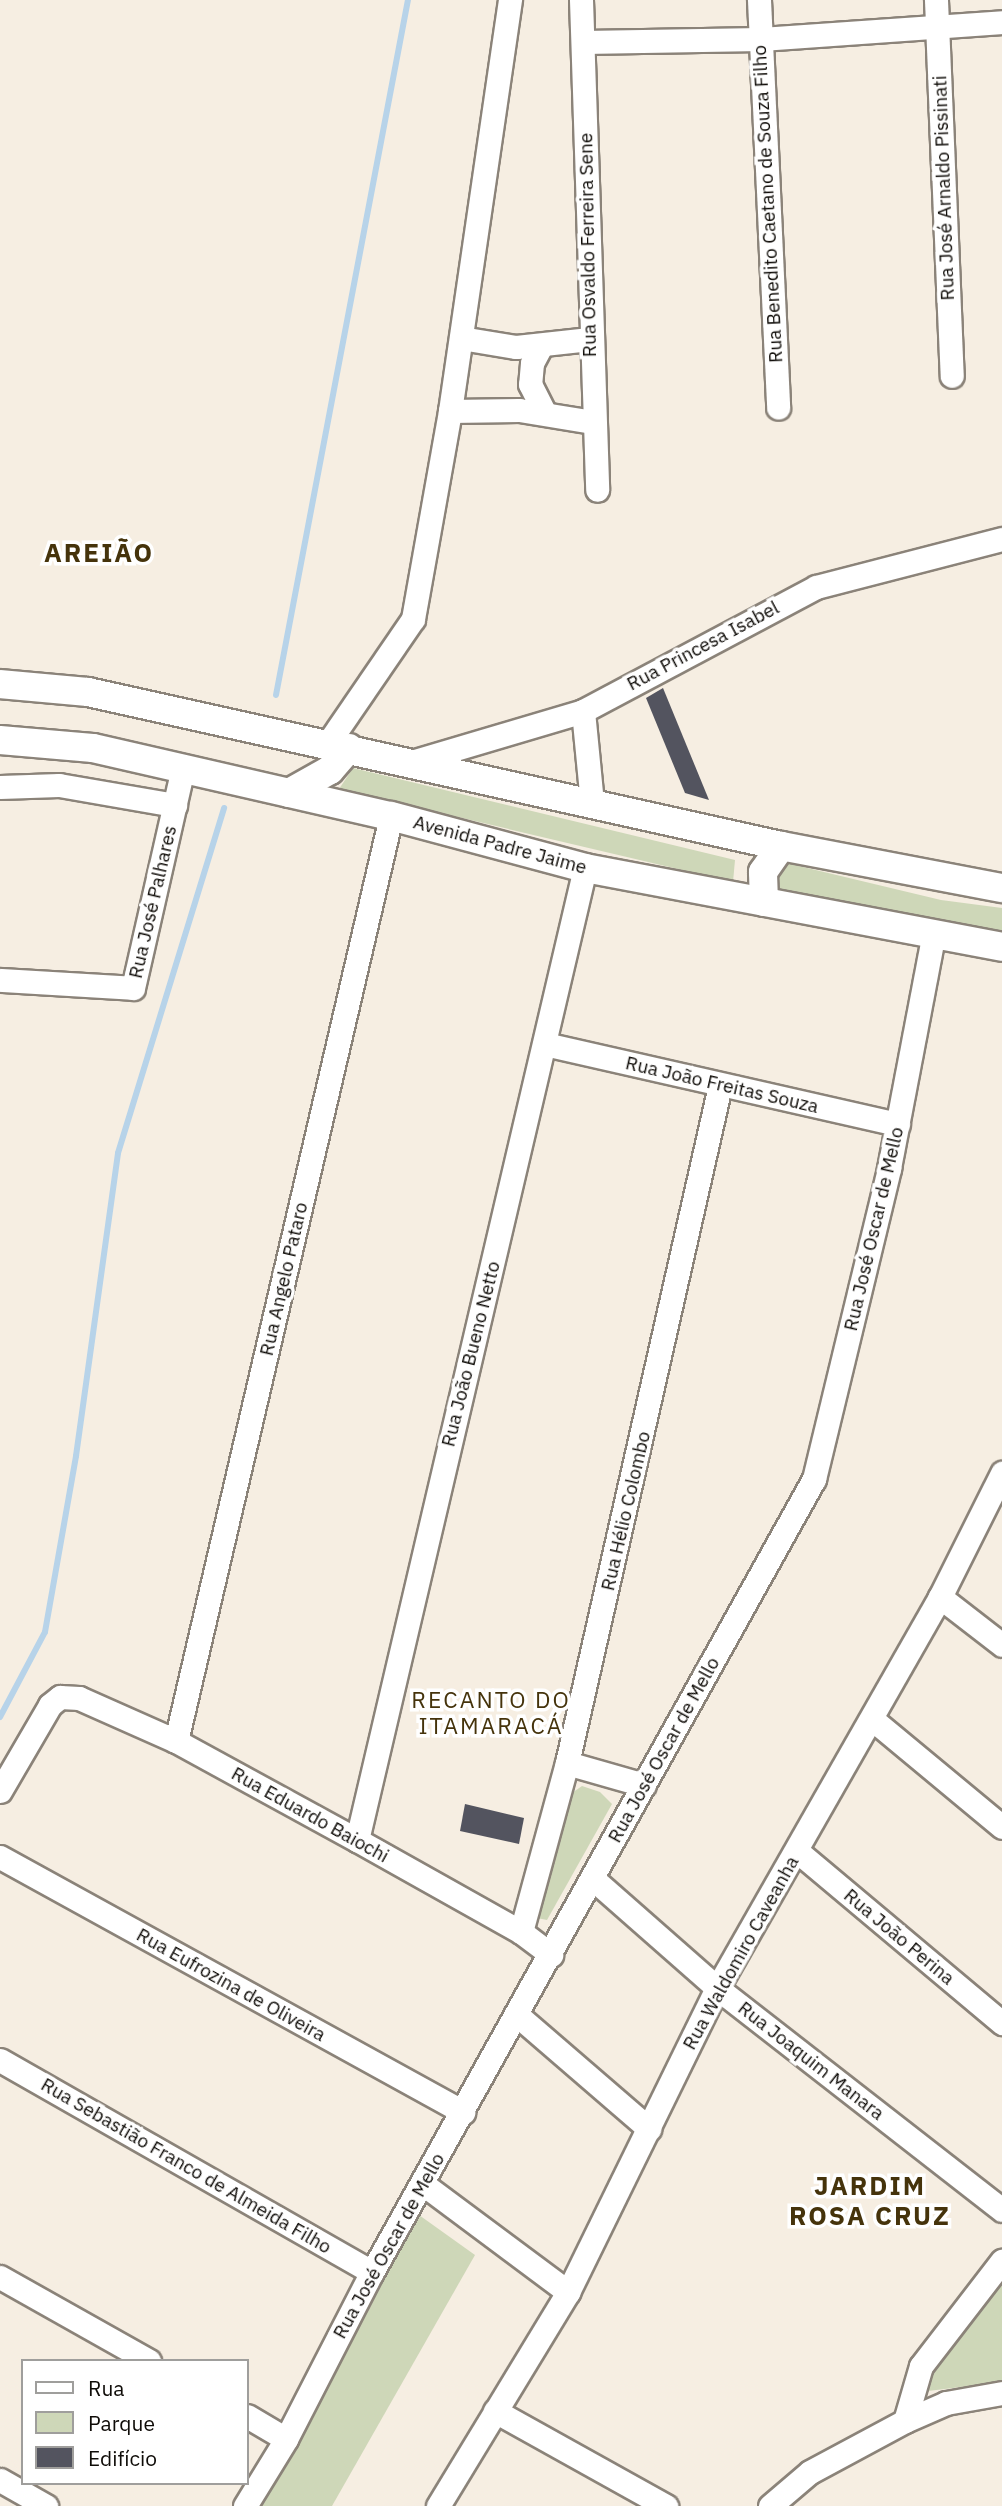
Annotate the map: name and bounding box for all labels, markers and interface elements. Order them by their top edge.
street label: Rua Benedito Caetano de Souza Filho [748,45,788,363]
street label: Rua José Arnaldo Pissinati [929,75,959,301]
street label: Rua Osvaldo Ferreira Sene [575,133,601,357]
district label: AREIÃO [45,537,153,569]
street label: Rua Princesa Isabel [623,596,783,696]
street label: Avenida Padre Jaime [411,811,589,879]
street label: Rua José Palhares [124,823,182,981]
street label: Rua João Freitas Souza [623,1052,821,1118]
street label: Rua José Oscar de Mello [839,1125,909,1333]
street label: Rua Angelo Pataro [255,1200,313,1358]
street label: Rua João Bueno Netto [437,1259,505,1449]
street label: Rua Hélio Colombo [597,1429,655,1593]
street label: Rua José Oscar de Mello [603,1653,725,1847]
district label: RECANTO DO ITAMARACÁ [412,1685,570,1739]
street label: Rua Eduardo Baiochi [227,1762,393,1868]
street label: Rua Waldomiro Caveanha [678,1852,804,2054]
street label: Rua João Perina [839,1884,959,1990]
street label: Rua Eufrozina de Oliveira [132,1923,330,2047]
street label: Rua Joaquim Manara [733,1997,889,2125]
street label: Rua Sebastião Franco de Almeida Filho [37,2073,335,2259]
street label: Rua José Oscar de Mello [328,2149,450,2343]
district label: JARDIM ROSA CRUZ [790,2170,950,2232]
legend [21,2359,248,2485]
text: Rua [88,2374,125,2402]
text: Parque [88,2409,155,2437]
text: Edifício [88,2444,157,2472]

